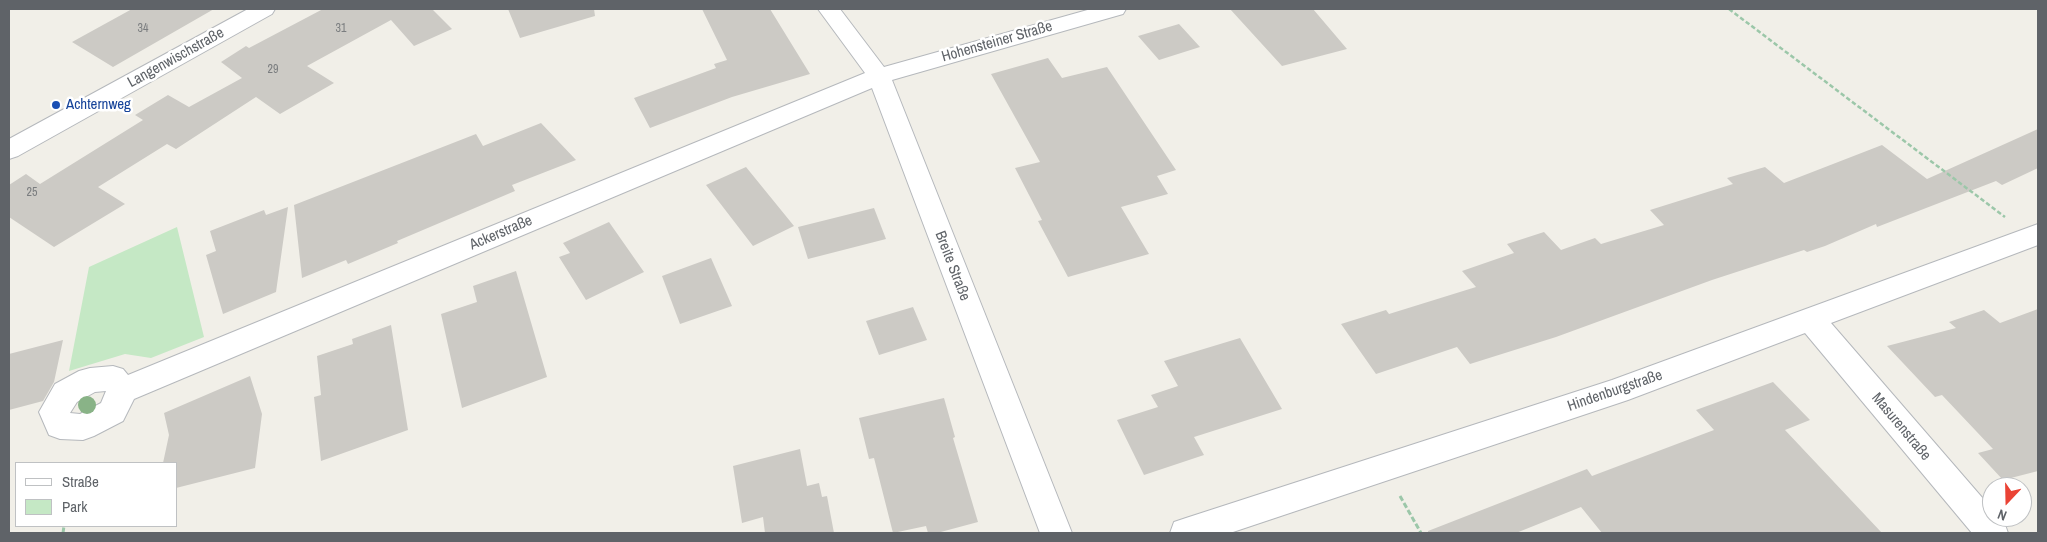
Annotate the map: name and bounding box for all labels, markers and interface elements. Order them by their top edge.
street label: Hohensteiner Straße [940,18,1054,66]
house number: 34 [138,22,148,36]
house number: 31 [336,22,346,36]
street label: Langenwischstraße [125,24,227,92]
house number: 29 [268,63,278,77]
place label: Achternweg [66,96,131,114]
marker: Achternweg [50,99,62,111]
house number: 25 [27,186,37,200]
street label: Ackerstraße [467,212,535,254]
street label: Breite Straße [930,229,974,303]
street label: Hindenburgstraße [1565,366,1665,416]
street label: Masurenstraße [1868,390,1934,464]
legend [15,462,178,527]
text: Straße [62,471,99,492]
north arrow [1982,477,2032,527]
text: Park [62,496,87,517]
text: N [1995,505,2009,525]

